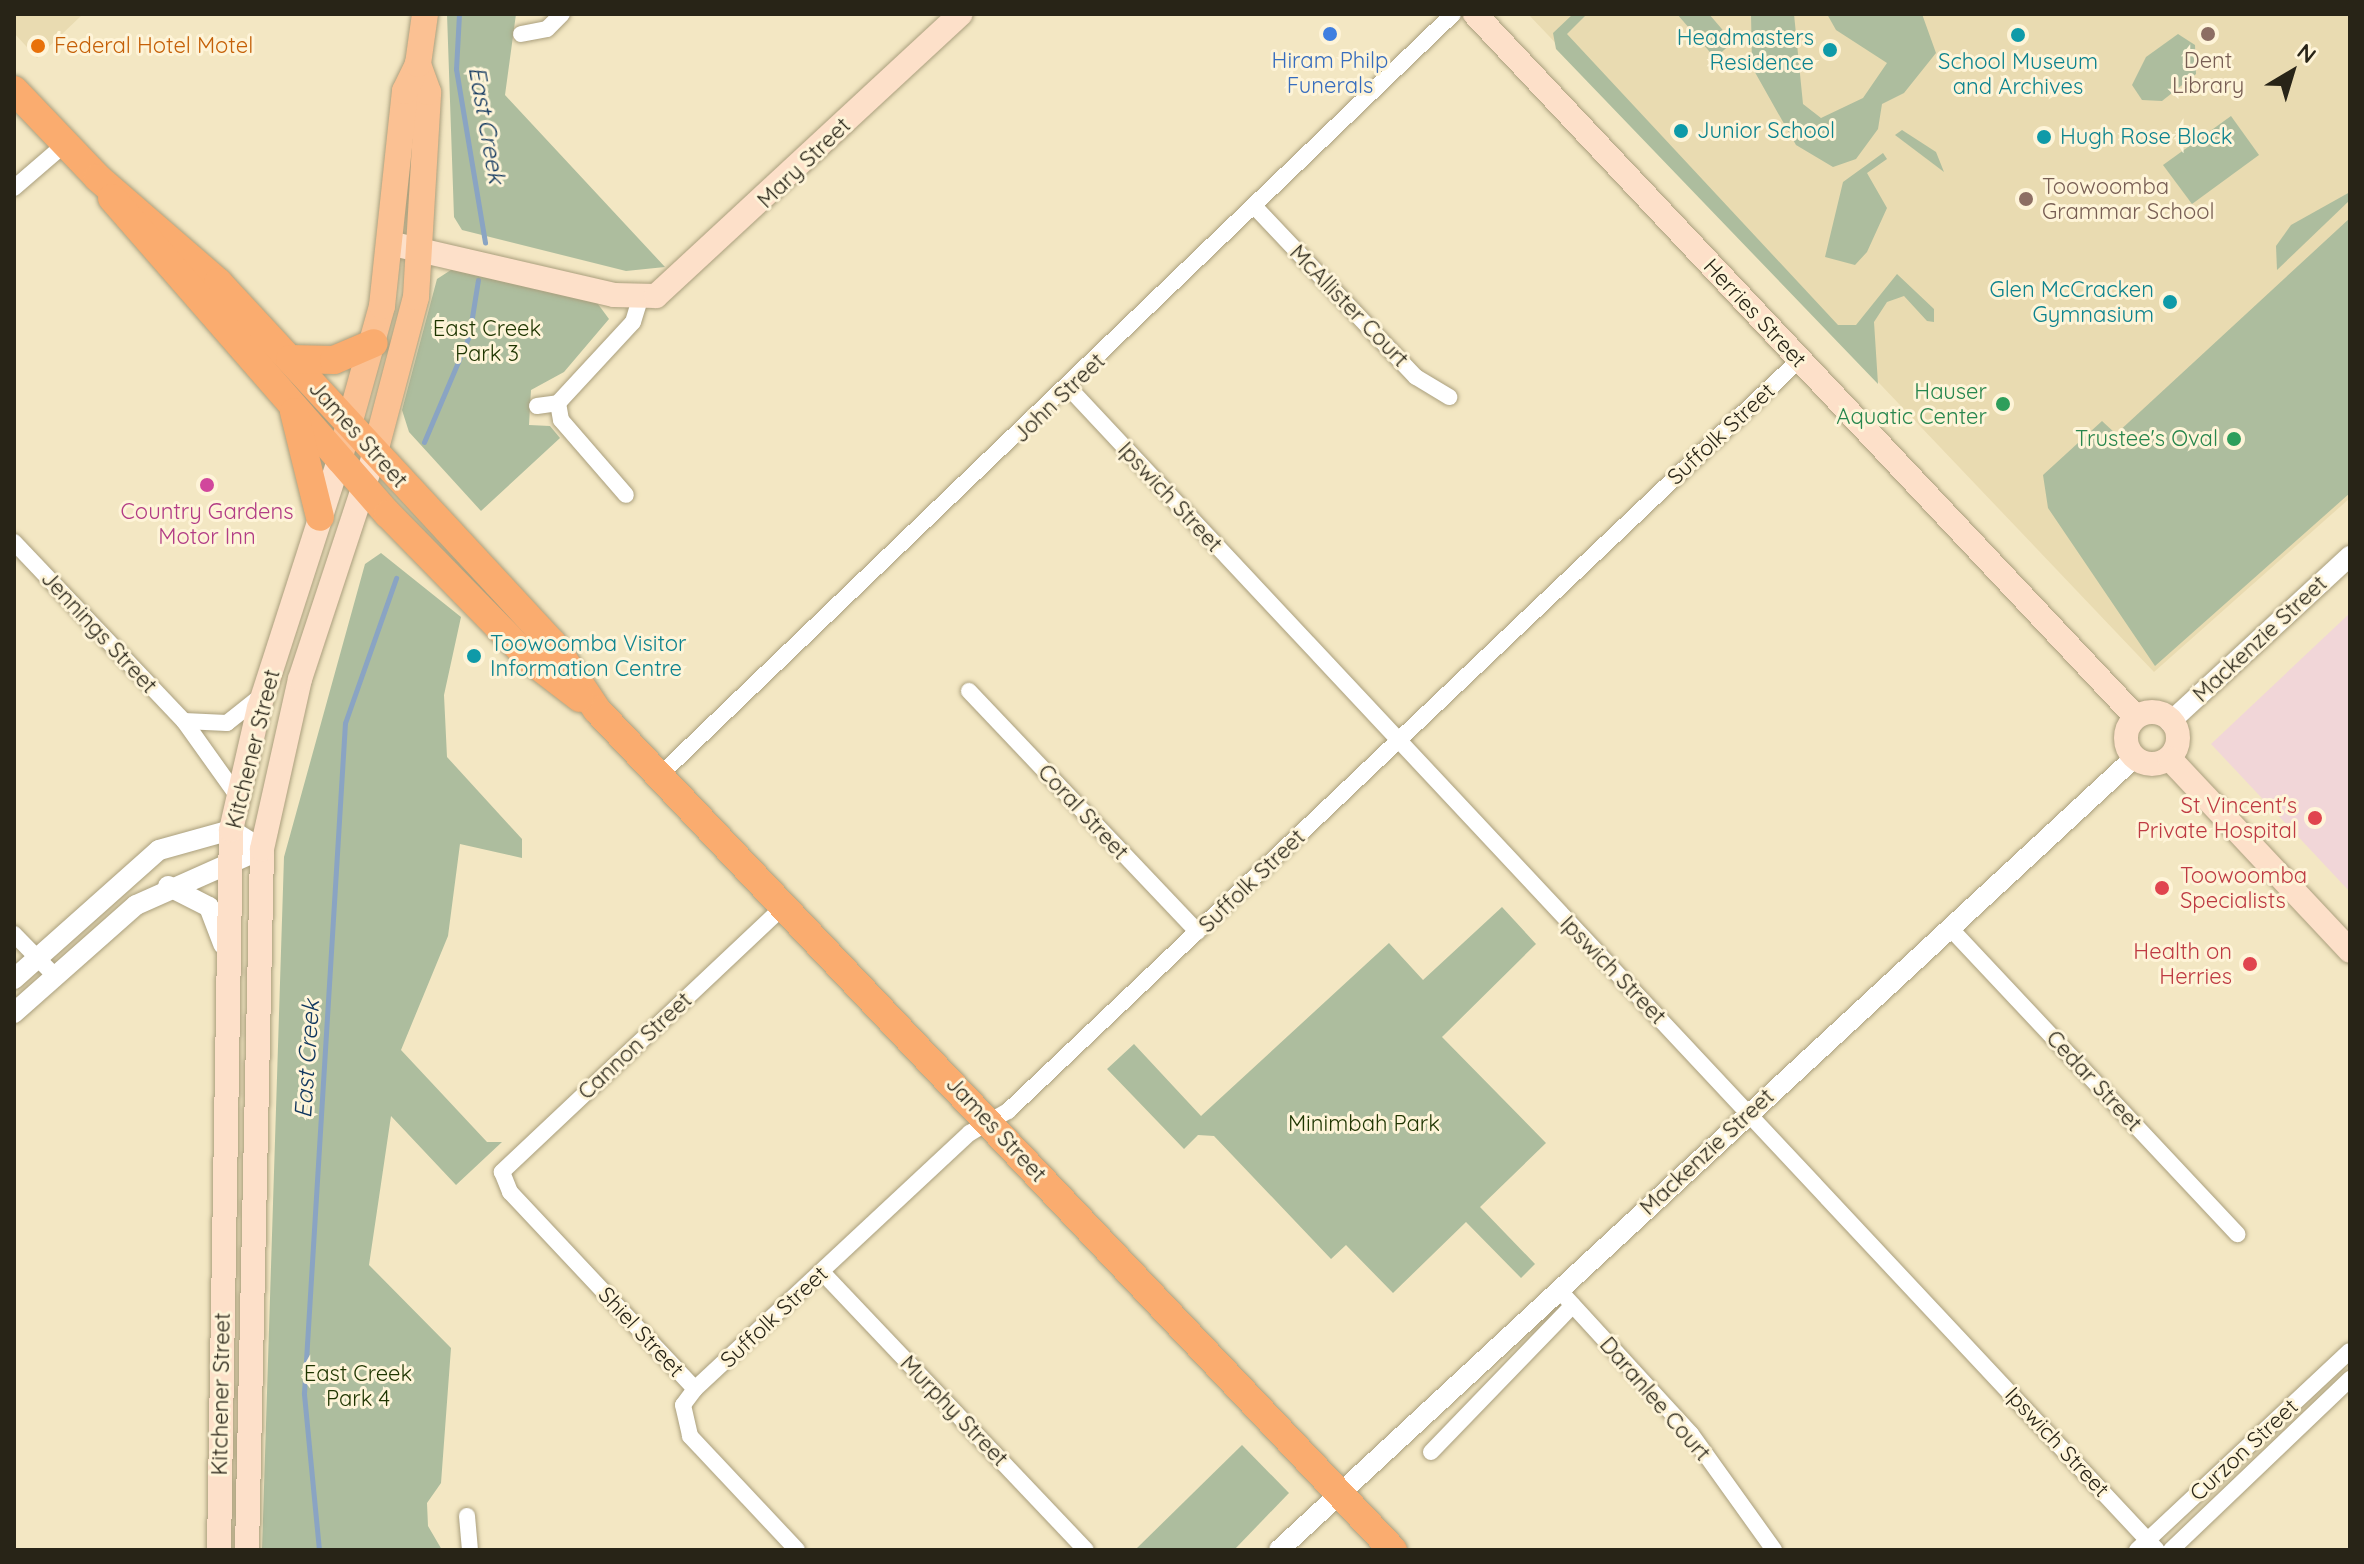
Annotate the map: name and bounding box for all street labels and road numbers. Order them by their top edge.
street label: Mary Street [752,112,856,214]
street label: McAllister Court [1284,240,1414,372]
street label: Herries Street [1698,253,1812,373]
street label: John Street [1008,348,1110,448]
street label: James Street [303,375,413,493]
street label: Suffolk Street [1662,378,1780,490]
street label: Ipswich Street [1112,437,1228,557]
street label: Jennings Street [36,565,162,699]
street label: Mackenzie Street [2188,570,2332,708]
street label: Kitchener Street [220,667,286,831]
street label: Coral Street [1032,759,1134,865]
street label: Suffolk Street [1194,824,1310,938]
street label: Ipswich Street [1555,910,1671,1030]
street label: Cannon Street [573,987,697,1105]
street label: Cedar Street [2041,1025,2147,1137]
street label: James Street [940,1071,1052,1187]
street label: Mackenzie Street [1635,1083,1779,1221]
street label: Suffolk Street [715,1261,833,1373]
street label: Shiel Street [593,1282,689,1382]
street label: Kitchener Street [206,1312,236,1476]
street label: Daranlee Court [1594,1332,1716,1466]
street label: Murphy Street [895,1350,1013,1472]
street label: Ipswich Street [1999,1382,2115,1502]
street label: Curzon Street [2185,1393,2303,1507]

